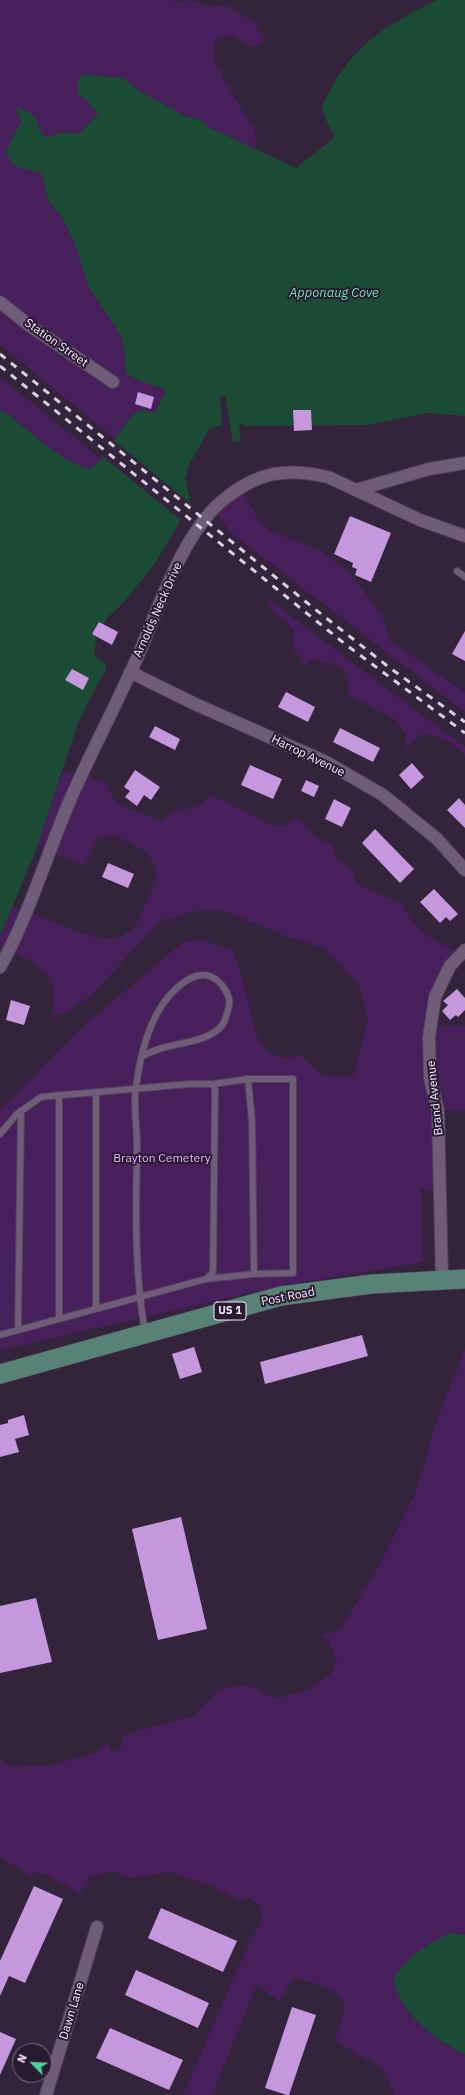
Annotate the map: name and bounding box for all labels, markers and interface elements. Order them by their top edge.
water label: Apponaug Cove [289,285,379,301]
street label: Station Street [22,316,90,370]
street label: Arnolds Neck Drive [131,560,185,660]
street label: Harrop Avenue [269,732,347,780]
street label: Brand Avenue [424,1060,446,1136]
park label: Brayton Cemetery [113,1152,211,1166]
street label: Post Road [260,1285,316,1309]
road number: US 1 [214,1302,246,1320]
street label: Dawn Lane [56,1981,88,2041]
north arrow [12,2043,52,2083]
text: N [14,2052,30,2065]

